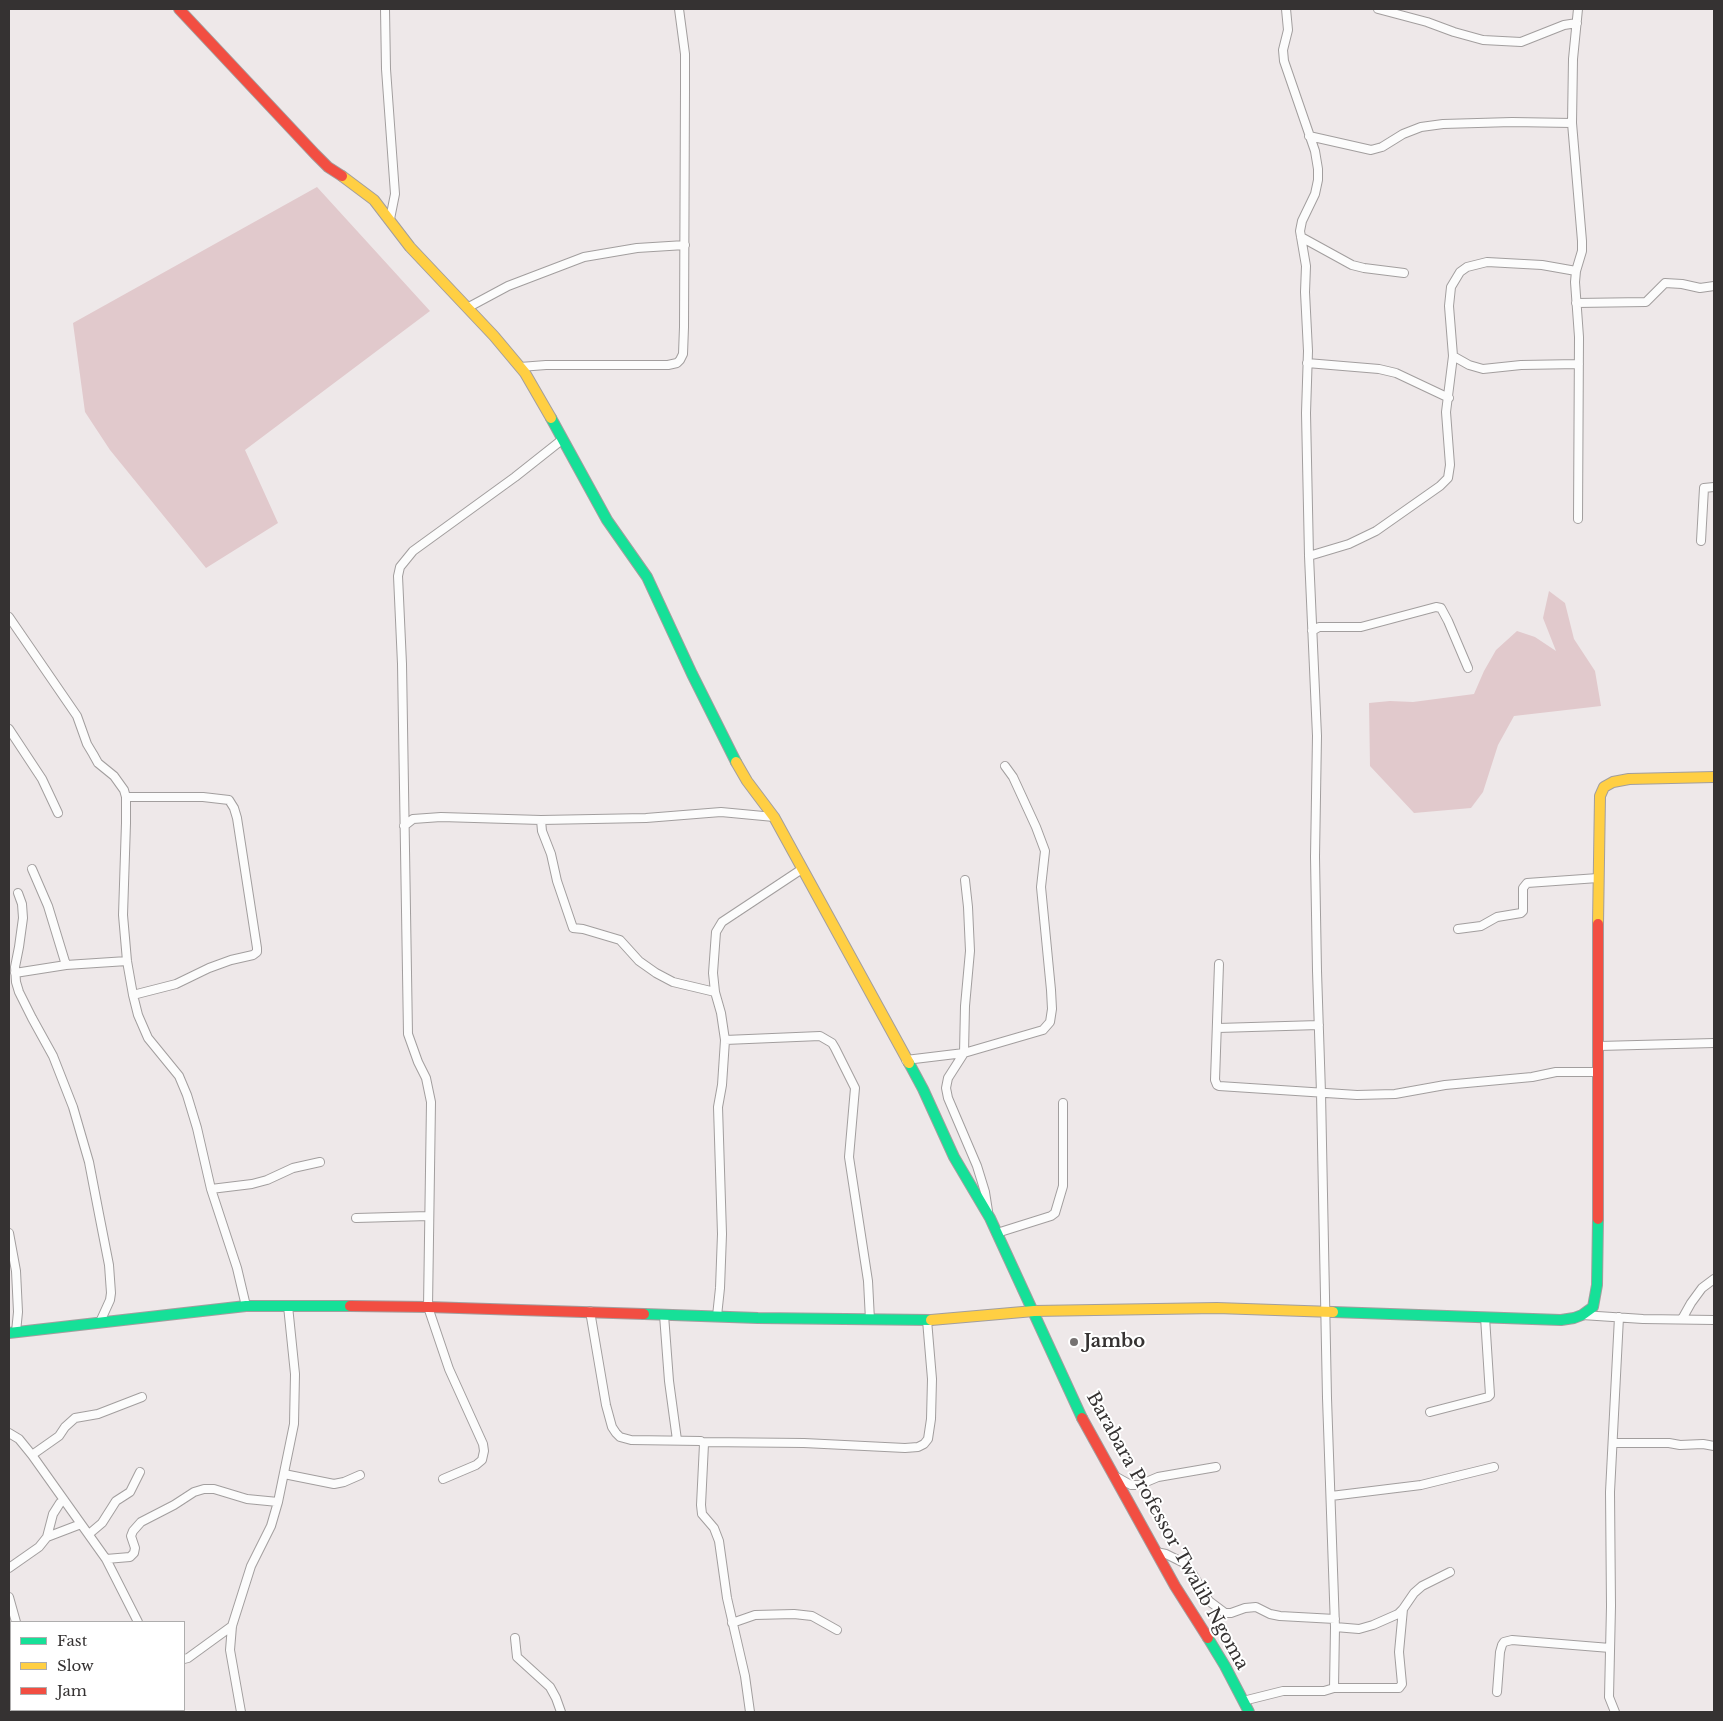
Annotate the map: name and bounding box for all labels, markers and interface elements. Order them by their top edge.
place label: Jambo [1084,1331,1145,1353]
marker: Jambo [1068,1336,1080,1348]
street label: Barabara Professor Twalib Ngoma [1081,1388,1253,1674]
legend [10,1621,185,1711]
text: Fast [57,1631,87,1650]
text: Slow [57,1656,94,1675]
text: Jam [57,1681,87,1700]

